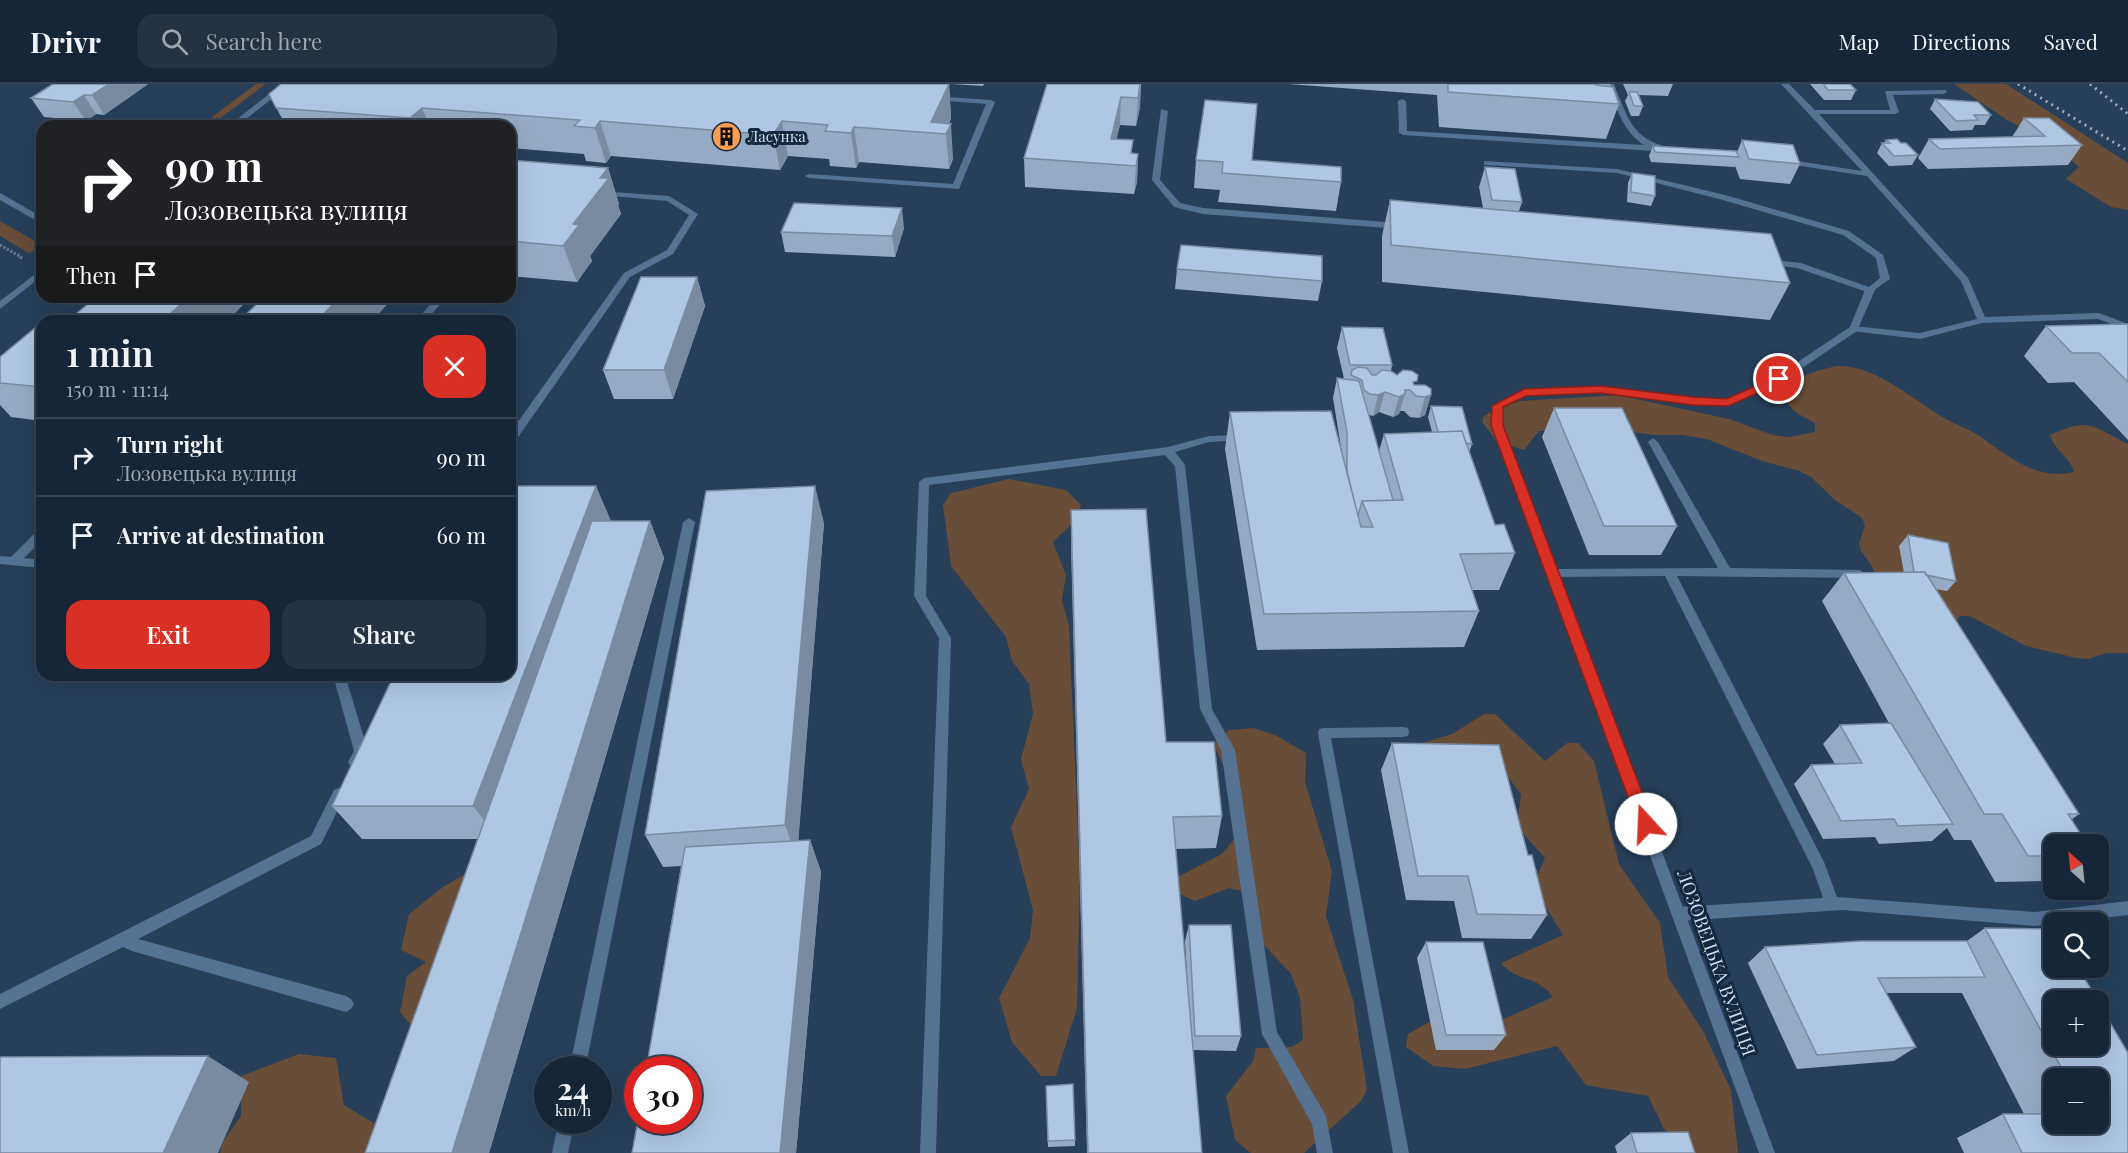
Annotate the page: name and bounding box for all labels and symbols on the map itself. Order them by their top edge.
building icon: Ласунка [711,121,743,153]
place label: Ласунка [747,126,806,146]
pin [1753,353,1804,404]
position arrow [1614,792,1678,856]
north arrow [2043,834,2109,900]
street label: ЛОЗОВЕЦЬКА ВУЛИЦЯ [1672,865,1762,1059]
speed limit sign: 30 [624,1056,702,1134]

